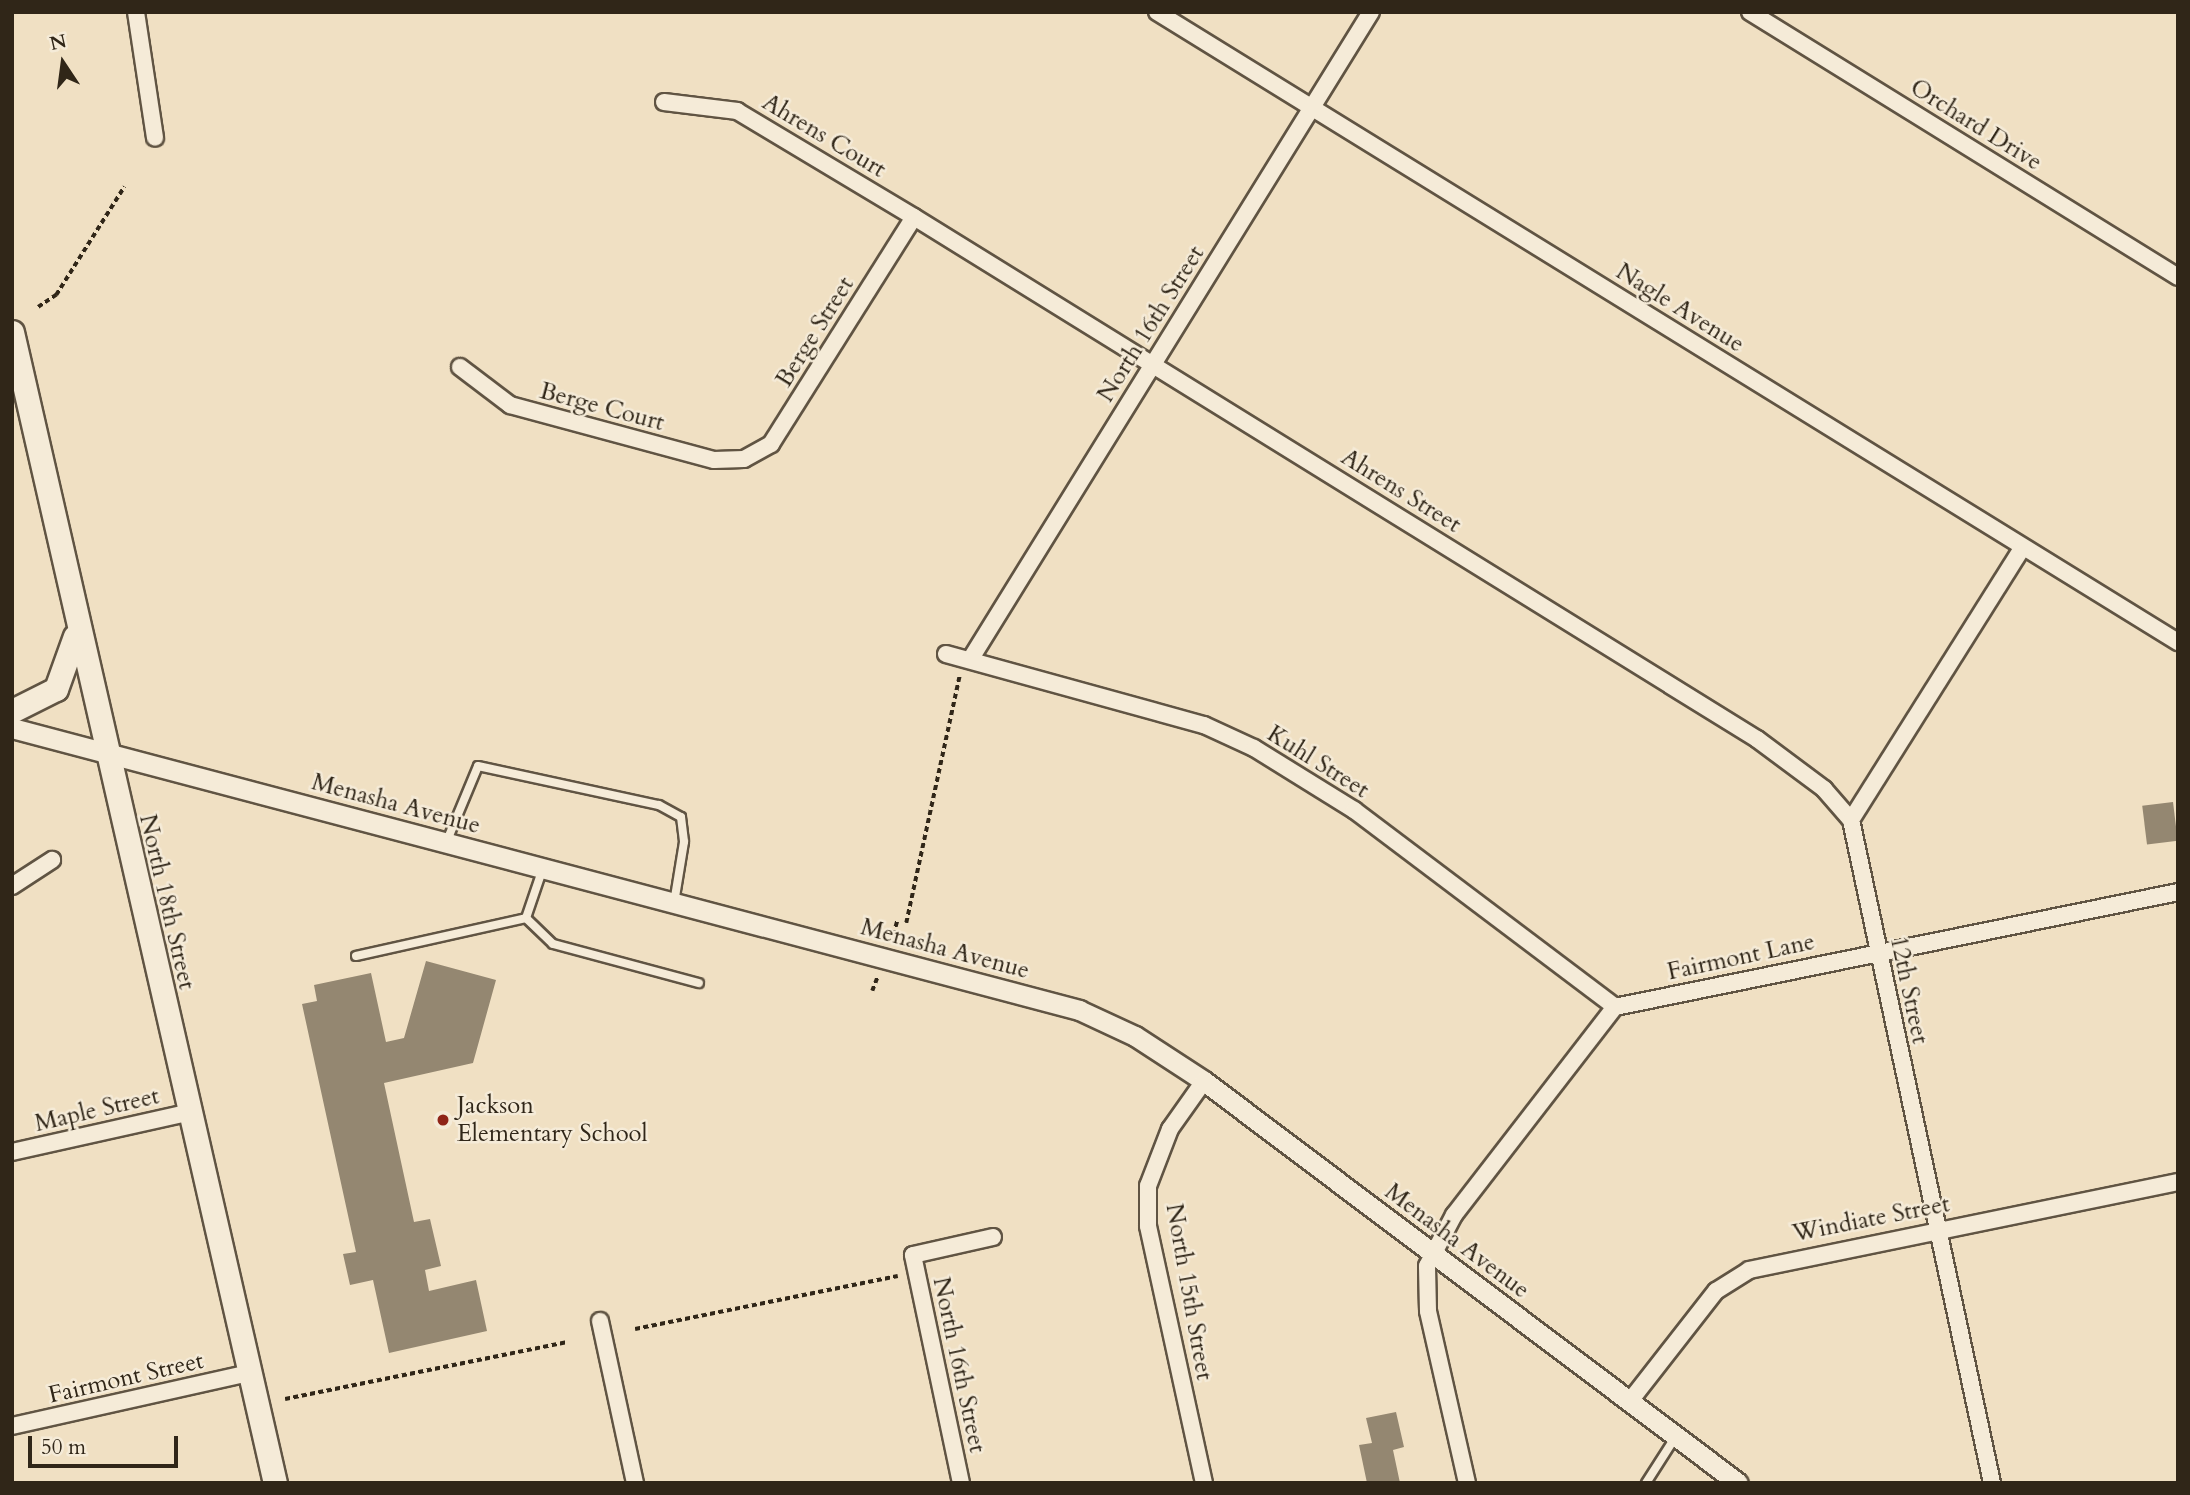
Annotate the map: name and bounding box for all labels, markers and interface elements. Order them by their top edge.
north arrow [28,28,98,98]
text: N [47,28,69,57]
street label: Orchard Drive [1905,73,2047,177]
street label: Ahrens Court [757,88,891,184]
street label: North 16th Street [1091,241,1211,407]
street label: Nagle Avenue [1611,257,1749,359]
street label: Berge Street [770,272,860,392]
street label: Berge Court [537,377,667,437]
street label: Ahrens Street [1336,443,1466,539]
street label: Kuhl Street [1262,719,1374,805]
street label: Menasha Avenue [309,768,483,840]
street label: North 18th Street [133,812,201,992]
street label: Menasha Avenue [858,913,1032,985]
street label: Fairmont Lane [1665,927,1817,987]
street label: 12th Street [1884,933,1934,1047]
street label: Maple Street [32,1082,162,1138]
place label: Jackson Elementary School [457,1092,648,1148]
marker: Jackson Elementary School [435,1112,451,1128]
street label: Menasha Avenue [1379,1177,1535,1305]
street label: Windiate Street [1790,1190,1952,1248]
street label: North 15th Street [1159,1201,1219,1383]
street label: North 16th Street [926,1275,992,1455]
street label: Fairmont Street [46,1346,206,1410]
scale bar [32,1422,182,1466]
text: 50 m [41,1433,86,1462]

